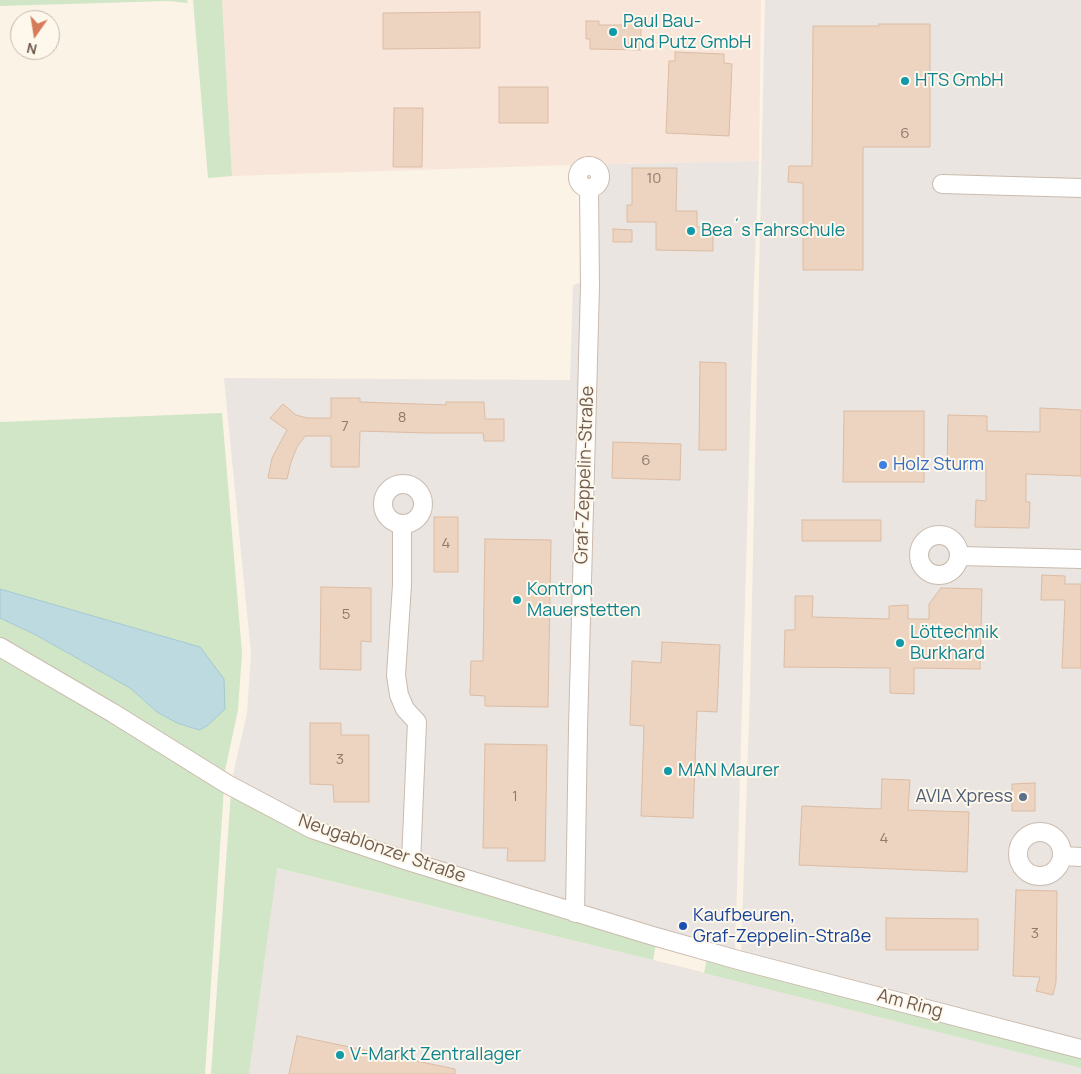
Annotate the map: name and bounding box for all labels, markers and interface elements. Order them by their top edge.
north arrow [10,10,60,60]
place label: Paul Bau- und Putz GmbH [623,11,751,54]
marker: Paul Bau- und Putz GmbH [607,26,619,38]
text: N [25,39,39,60]
place label: HTS GmbH [915,70,1004,92]
marker: HTS GmbH [899,75,911,87]
house number: 6 [900,125,910,143]
house number: 10 [647,170,661,188]
place label: Bea´s Fahrschule [701,220,845,242]
marker: Bea´s Fahrschule [685,225,697,237]
street label: Graf-Zeppelin-Straße [571,386,599,564]
house number: 8 [398,409,406,427]
house number: 7 [341,418,349,436]
house number: 6 [641,452,651,470]
place label: Holz Sturm [893,454,984,476]
marker: Holz Sturm [877,459,889,471]
house number: 4 [442,535,450,553]
place label: Kontron Mauerstetten [527,579,641,622]
marker: Kontron Mauerstetten [511,594,523,606]
house number: 5 [342,606,350,624]
place label: Löttechnik Burkhard [910,622,998,664]
marker: Löttechnik Burkhard [894,637,906,649]
house number: 3 [336,751,344,769]
place label: MAN Maurer [678,760,780,782]
marker: MAN Maurer [662,765,674,777]
place label: AVIA Xpress [915,786,1013,808]
house number: 1 [512,788,518,806]
marker: AVIA Xpress [1017,791,1029,803]
street label: Neugablonzer Straße [295,810,469,888]
house number: 4 [880,830,888,848]
place label: Kaufbeuren, Graf-Zeppelin-Straße [693,905,871,948]
marker: Kaufbeuren, Graf-Zeppelin-Straße [677,920,689,932]
house number: 3 [1031,925,1039,943]
street label: Am Ring [875,985,945,1023]
place label: V-Markt Zentrallager [350,1044,521,1066]
marker: V-Markt Zentrallager [334,1049,346,1061]

